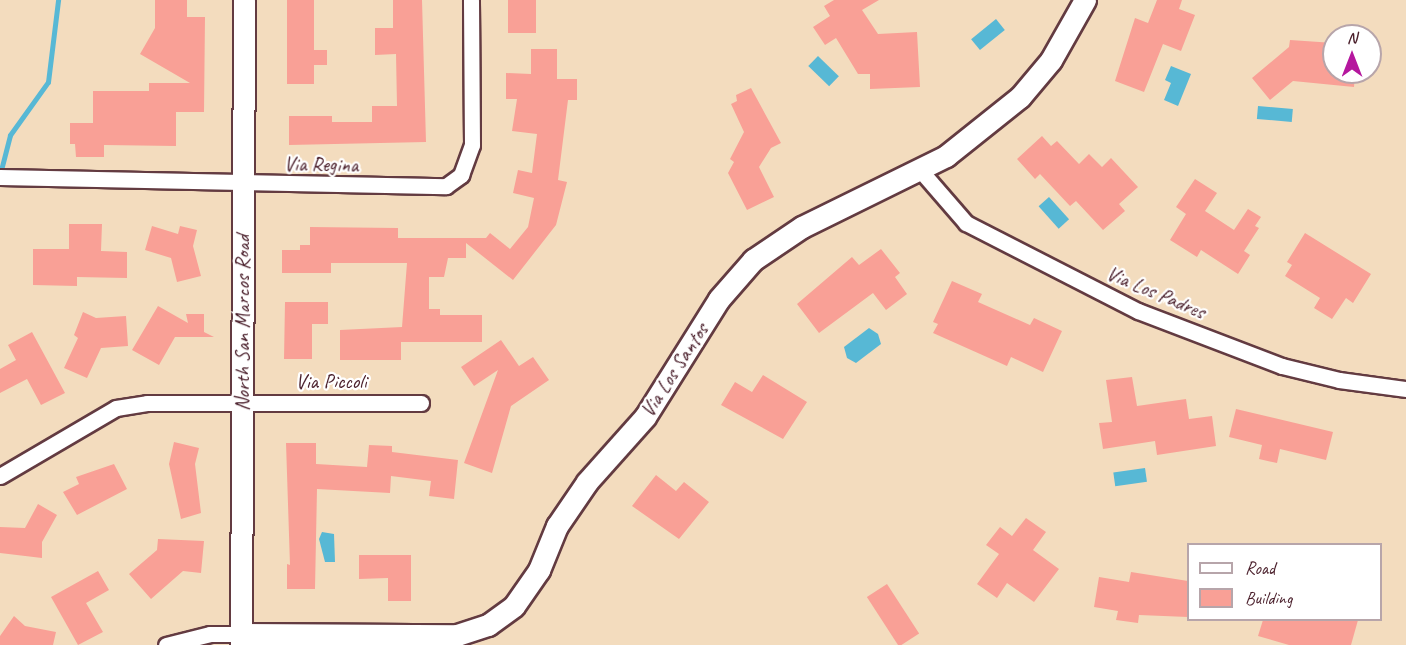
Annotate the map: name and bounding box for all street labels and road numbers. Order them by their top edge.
street label: Via Regina [283,151,359,177]
street label: North San Marcos Road [229,235,255,411]
street label: Via Los Padres [1103,260,1209,324]
street label: Via Los Santos [634,318,714,422]
street label: Via Piccoli [295,368,367,394]

